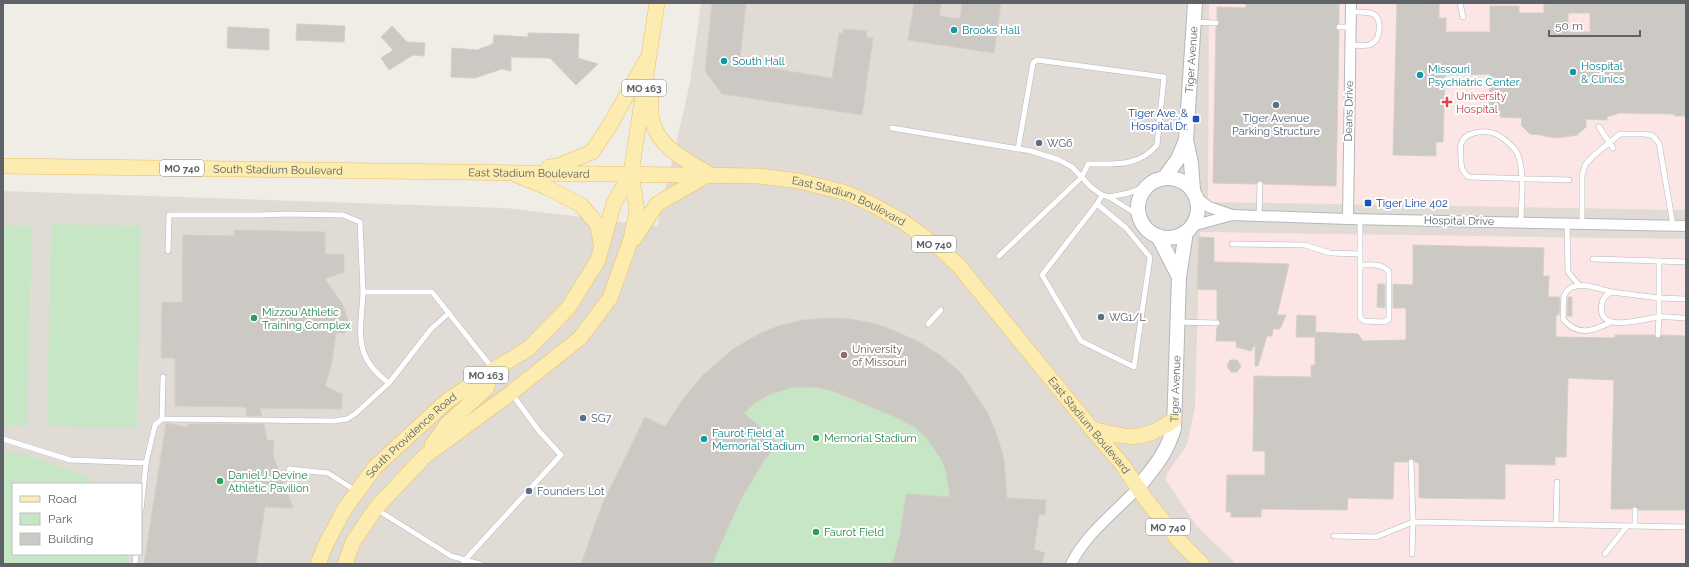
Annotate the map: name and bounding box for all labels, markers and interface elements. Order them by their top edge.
scale bar [1549,12,1640,38]
text: 50 m [1555,19,1583,33]
place label: Brooks Hall [962,24,1020,37]
marker: Brooks Hall [949,25,959,35]
street label: Tiger Avenue [1183,25,1200,94]
place label: South Hall [732,55,785,68]
marker: South Hall [719,56,729,66]
place label: Hospital & Clinics [1581,60,1624,86]
place label: Missouri Psychiatric Center [1428,63,1520,89]
marker: Hospital & Clinics [1568,67,1578,77]
marker: Missouri Psychiatric Center [1415,70,1425,80]
road number: MO 163 [622,80,666,96]
street label: Deans Drive [1342,80,1356,142]
place label: University Hospital [1456,90,1506,116]
marker: University Hospital [1441,96,1453,108]
marker: Tiger Avenue Parking Structure [1271,100,1281,110]
place label: Tiger Ave. & Hospital Dr. [1128,107,1189,133]
place label: Tiger Avenue Parking Structure [1232,112,1321,138]
marker: Tiger Ave. & Hospital Dr. [1191,114,1201,124]
place label: WG6 [1047,137,1073,150]
marker: WG6 [1034,138,1044,148]
road number: MO 740 [160,160,204,176]
street label: South Stadium Boulevard [213,162,343,177]
street label: East Stadium Boulevard [468,166,590,180]
street label: East Stadium Boulevard [791,174,908,228]
place label: Tiger Line 402 [1376,197,1448,210]
marker: Tiger Line 402 [1363,198,1373,208]
street label: Hospital Drive [1424,214,1495,228]
road number: MO 740 [912,236,956,252]
place label: Mizzou Athletic Training Complex [262,306,351,332]
place label: WG1/L [1109,311,1146,324]
marker: WG1/L [1096,312,1106,322]
marker: Mizzou Athletic Training Complex [249,313,259,323]
place label: University of Missouri [852,343,907,369]
marker: University of Missouri [839,350,849,360]
street label: Tiger Avenue [1168,355,1183,423]
road number: MO 163 [464,367,508,383]
street label: East Stadium Boulevard [1046,374,1133,476]
street label: South Providence Road [363,390,459,480]
place label: SG7 [591,412,612,425]
marker: SG7 [578,413,588,423]
place label: Faurot Field at Memorial Stadium [712,427,805,453]
place label: Memorial Stadium [824,432,917,445]
marker: Memorial Stadium [811,433,821,443]
marker: Faurot Field at Memorial Stadium [699,434,709,444]
place label: Daniel J. Devine Athletic Pavilion [228,469,309,495]
marker: Daniel J. Devine Athletic Pavilion [215,476,225,486]
legend [12,483,142,555]
place label: Founders Lot [537,485,605,498]
marker: Founders Lot [524,486,534,496]
text: Road [48,492,77,506]
text: Park [48,512,73,526]
road number: MO 740 [1146,519,1190,535]
place label: Faurot Field [824,526,884,539]
marker: Faurot Field [811,527,821,537]
text: Building [48,532,94,546]

